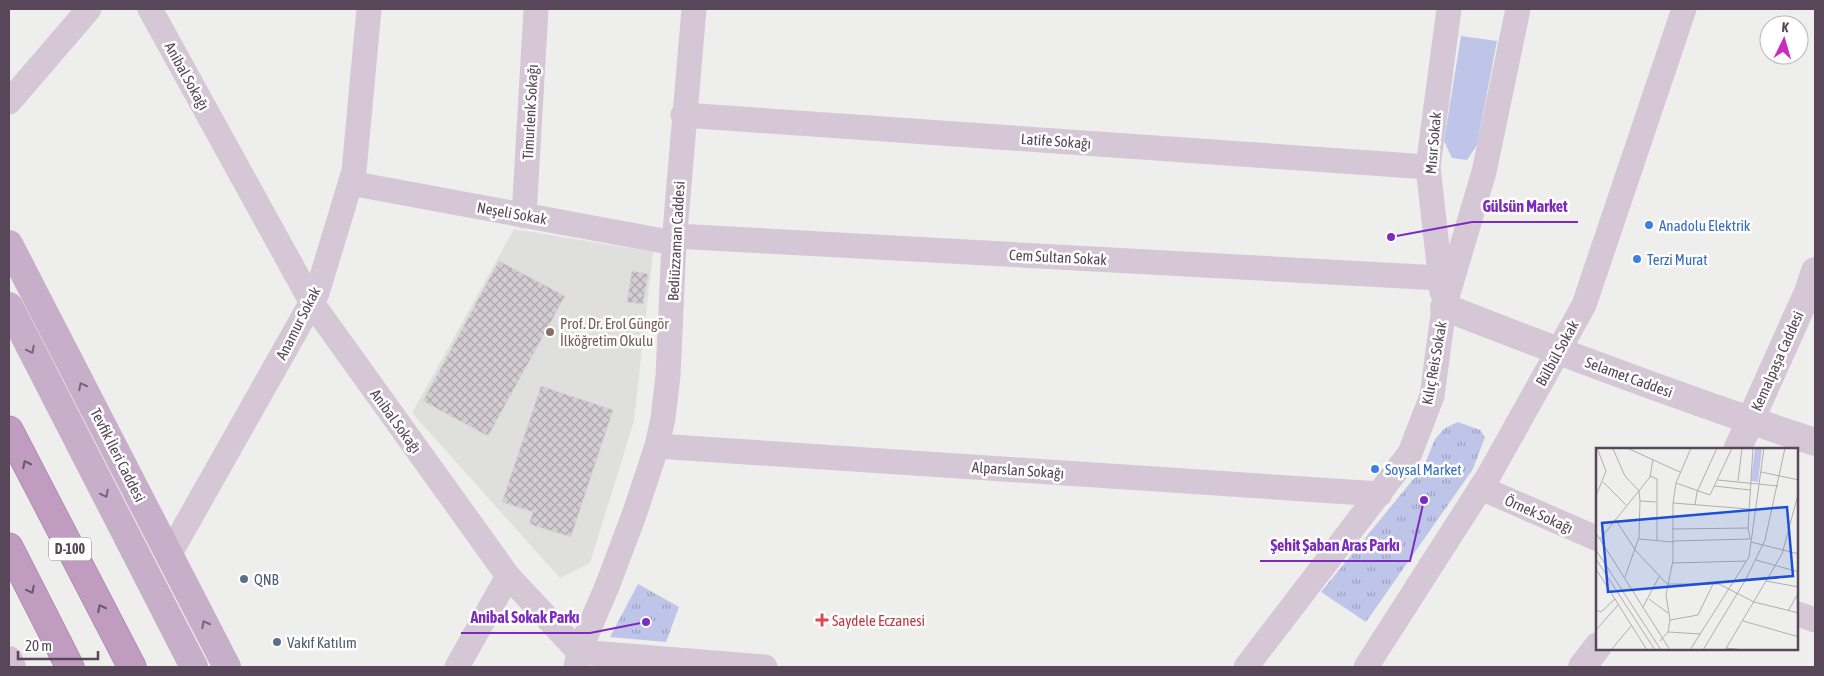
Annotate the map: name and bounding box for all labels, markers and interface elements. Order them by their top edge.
north arrow [1759,15,1809,65]
text: K [1781,19,1789,35]
street label: Anibal Sokağı [161,39,213,113]
street label: Timurlenk Sokağı [519,64,541,160]
street label: Mısır Sokak [1422,111,1444,175]
street label: Latife Sokağı [1020,130,1092,152]
street label: Bediüzzaman Caddesi [664,181,688,301]
callout: Gülsün Market [1472,191,1578,222]
text: Gülsün Market [1482,197,1568,215]
street label: Neşeli Sokak [476,198,549,228]
place label: Anadolu Elektrik [1659,217,1751,234]
marker: Anadolu Elektrik [1643,219,1655,231]
street label: Cem Sultan Sokak [1009,246,1108,268]
place label: Terzi Murat [1647,251,1708,268]
marker: Terzi Murat [1631,253,1643,265]
street label: Anamur Sokak [272,283,324,362]
street label: Kemalpaşa Caddesi [1747,308,1807,414]
place label: Prof. Dr. Erol Güngör İlköğretim Okulu [560,315,669,349]
street label: Bülbül Sokak [1532,317,1582,389]
street label: Kılıç Reis Sokak [1418,320,1450,406]
marker: Prof. Dr. Erol Güngör İlköğretim Okulu [544,326,556,338]
one-way arrow [25,344,35,353]
street label: Selamet Caddesi [1583,353,1675,401]
one-way arrow [78,382,88,391]
street label: Anibal Sokağı [367,386,425,456]
street label: Tevfik İleri Caddesi [87,405,149,505]
inset map [1596,448,1799,651]
street label: Alparslan Sokağı [971,458,1065,482]
one-way arrow [23,460,33,469]
place label: Soysal Market [1385,461,1462,478]
marker: Soysal Market [1369,463,1381,475]
one-way arrow [99,489,109,498]
street label: Örnek Sokağı [1502,491,1576,537]
callout: Şehit Şaban Aras Parkı [1260,530,1410,561]
text: Şehit Şaban Aras Parkı [1270,536,1400,554]
road number: D-100 [49,538,91,560]
place label: QNB [254,571,279,588]
marker: QNB [238,573,250,585]
one-way arrow [25,585,35,594]
callout: Anibal Sokak Parkı [461,602,590,633]
one-way arrow [97,605,107,614]
text: Anibal Sokak Parkı [469,608,580,626]
place label: Saydele Eczanesi [832,612,925,629]
marker: Saydele Eczanesi [816,614,828,626]
one-way arrow [200,620,211,629]
scale bar [18,628,98,660]
place label: Vakıf Katılım [287,634,357,651]
marker: Vakıf Katılım [271,636,283,648]
text: 20 m [25,637,52,654]

